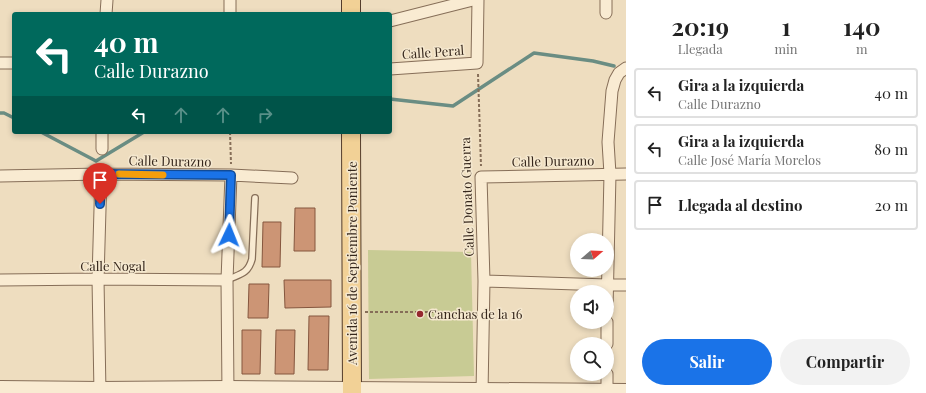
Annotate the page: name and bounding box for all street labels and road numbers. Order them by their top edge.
street label: Calle Peral [401,41,465,62]
street label: Calle Donato Guerra [456,136,477,257]
street label: Calle Durazno [128,151,212,170]
street label: Calle Durazno [511,151,595,170]
street label: Avenida 16 de Septiembre Poniente [343,161,360,366]
street label: Calle Nogal [80,257,146,274]

